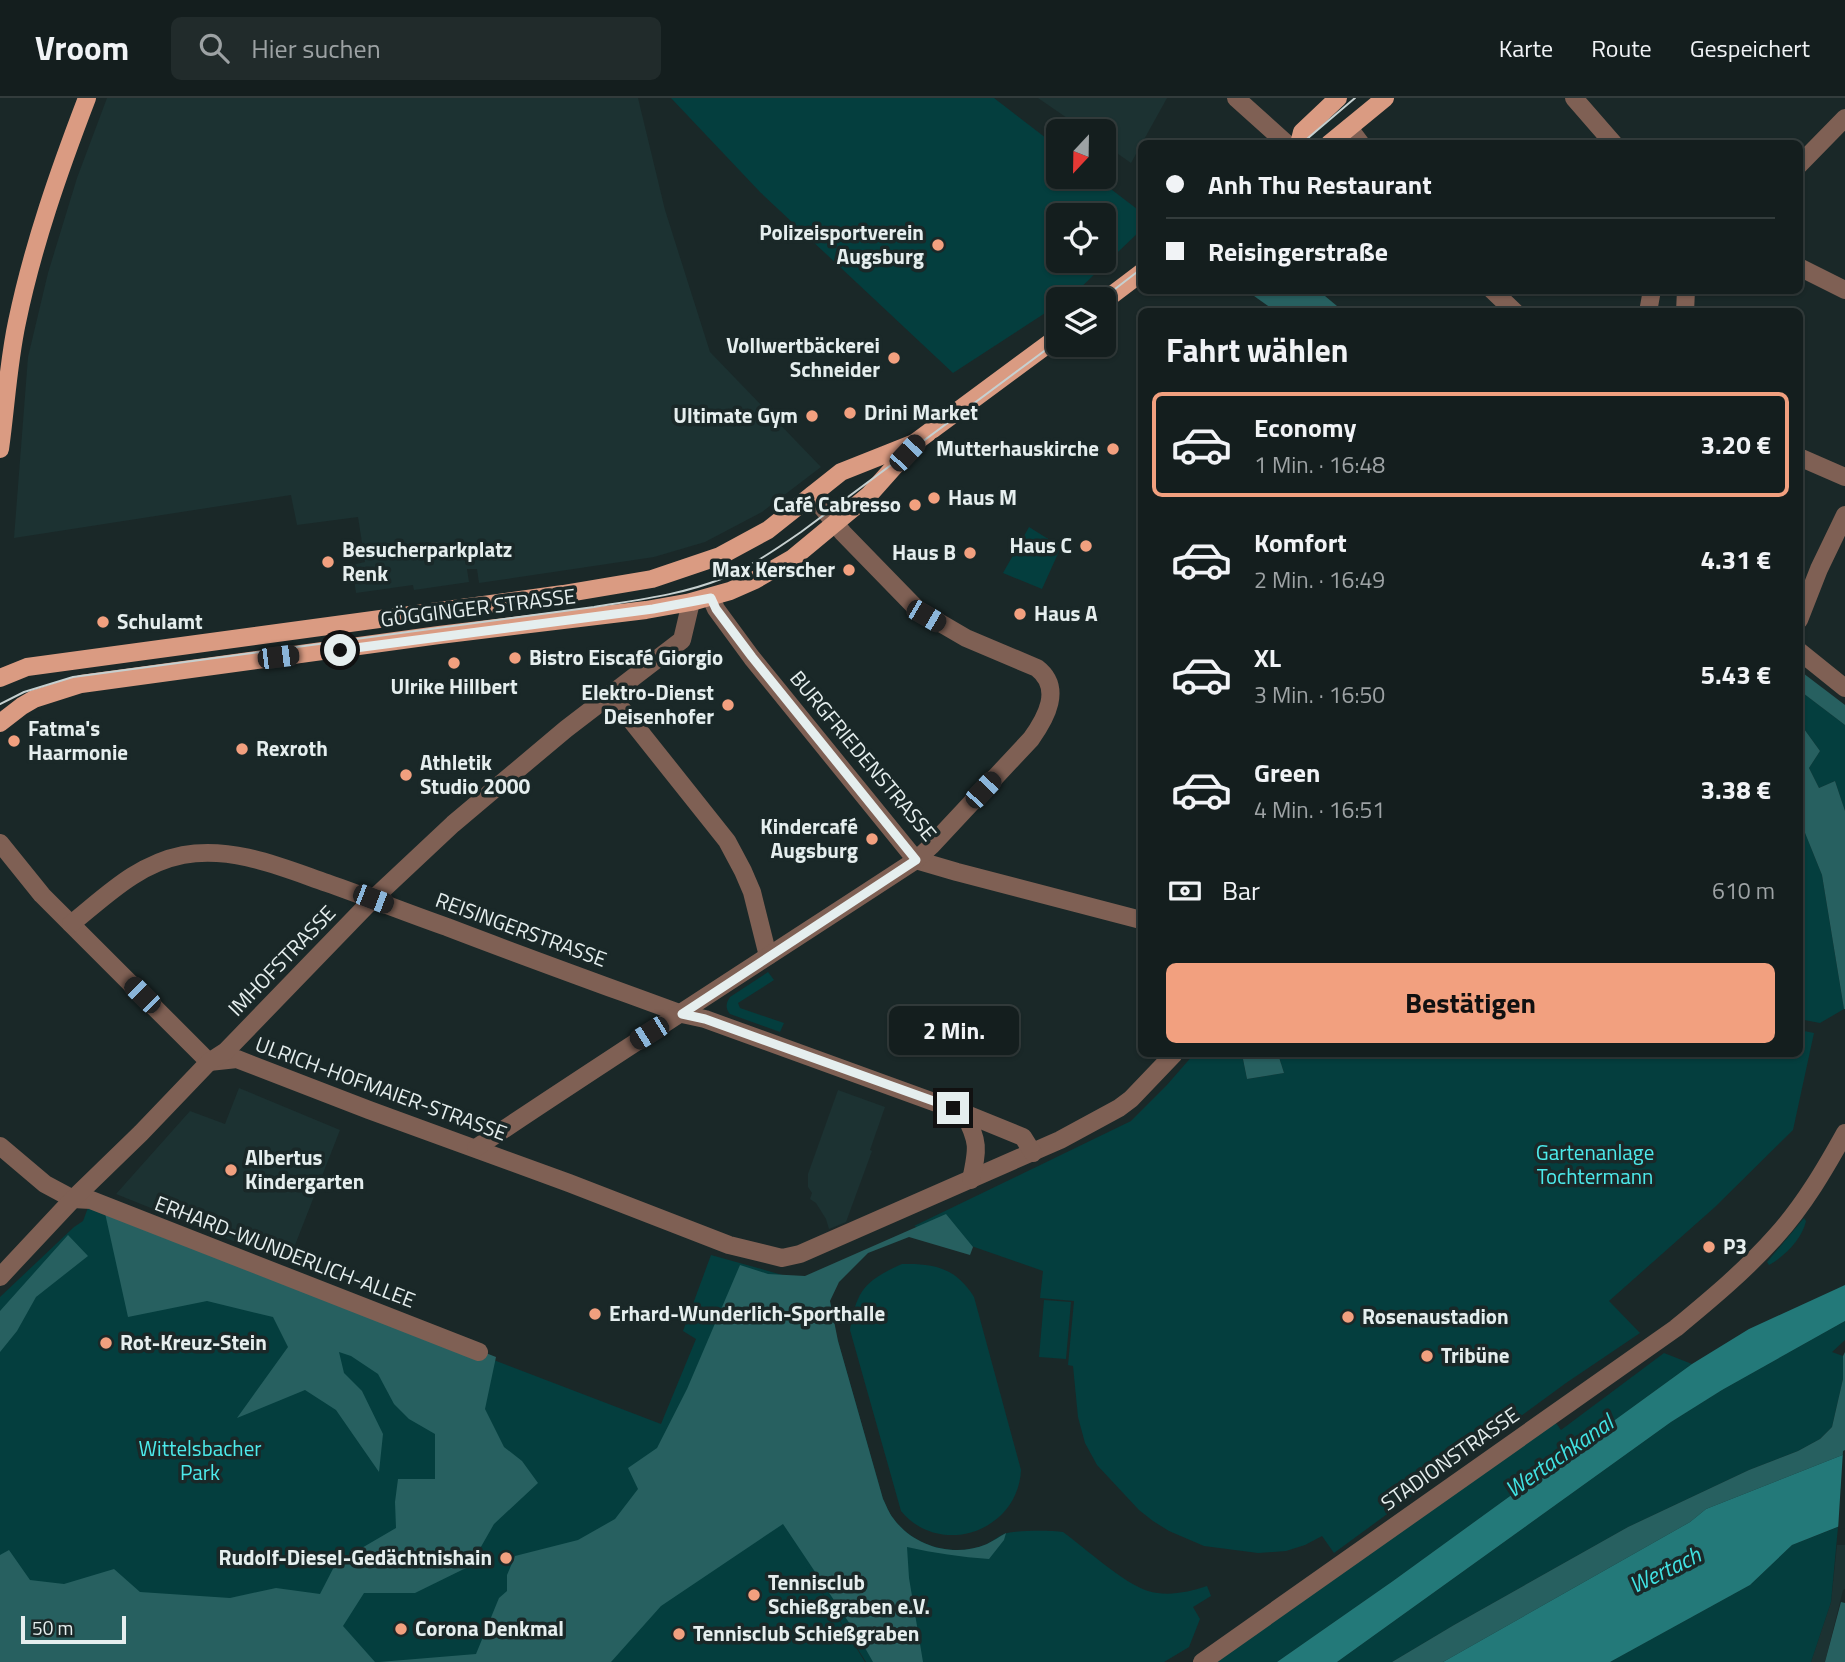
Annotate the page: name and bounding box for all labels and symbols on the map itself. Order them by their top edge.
north arrow [1046,119,1116,189]
place label: Polizeisportverein Augsburg [759,216,924,272]
marker: Polizeisportverein Augsburg [930,237,946,253]
place label: Vollwertbäckerei Schneider [726,329,880,385]
marker: Vollwertbäckerei Schneider [886,350,902,366]
place label: Drini Market [864,396,978,428]
place label: Ultimate Gym [673,399,798,431]
marker: Drini Market [842,405,858,421]
marker: Ultimate Gym [804,408,820,424]
car [885,430,930,476]
place label: Mutterhauskirche [936,432,1099,464]
marker: Mutterhauskirche [1105,441,1121,457]
place label: Haus M [948,481,1017,513]
place label: Café Cabresso [773,488,901,520]
marker: Haus M [926,490,942,506]
marker: Café Cabresso [907,497,923,513]
place label: Haus C [1010,529,1072,561]
place label: Besucherparkplatz Renk [342,533,512,589]
place label: Haus B [892,536,956,568]
marker: Haus C [1078,538,1094,554]
marker: Haus B [962,545,978,561]
place label: Max Kerscher [712,553,835,585]
marker: Besucherparkplatz Renk [320,554,336,570]
marker: Max Kerscher [841,562,857,578]
street label: GÖGGINGER STRASSE [379,579,577,635]
car [903,596,950,636]
place label: Haus A [1034,597,1098,629]
place label: Schulamt [117,605,203,637]
marker: Haus A [1012,606,1028,622]
marker: Schulamt [95,614,111,630]
route start [324,634,356,666]
place label: Bistro Eiscafé Giorgio [529,641,723,673]
car [256,644,301,670]
marker: Bistro Eiscafé Giorgio [507,650,523,666]
marker: Ulrike Hillbert [446,655,462,671]
street label: BURGFRIEDENSTRASSE [783,663,945,848]
place label: Ulrike Hillbert [390,670,518,702]
place label: Elektro-Dienst Deisenhofer [581,676,714,732]
marker: Elektro-Dienst Deisenhofer [720,697,736,713]
place label: Fatma's Haarmonie [28,712,128,768]
place label: Rexroth [256,732,328,764]
marker: Fatma's Haarmonie [6,733,22,749]
marker: Rexroth [234,741,250,757]
place label: Athletik Studio 2000 [420,746,531,802]
marker: Athletik Studio 2000 [398,767,414,783]
car [961,767,1006,813]
place label: Kindercafé Augsburg [760,810,858,866]
marker: Kindercafé Augsburg [864,831,880,847]
car [350,882,397,916]
street label: REISINGERSTRASSE [431,883,611,975]
street label: IMHOFSTRASSE [220,898,343,1023]
car [120,973,165,1017]
callout: 2 Min. [888,1006,1018,1056]
car [626,1013,673,1053]
street label: ULRICH-HOFMAIER-STRASSE [251,1028,512,1149]
route end [937,1092,969,1124]
park label: Gartenanlage Tochtermann [1536,1136,1654,1192]
place label: Albertus Kindergarten [245,1141,364,1197]
marker: Albertus Kindergarten [223,1162,239,1178]
street label: ERHARD-WUNDERLICH-ALLEE [150,1187,420,1316]
place label: P3 [1723,1230,1747,1262]
marker: P3 [1701,1239,1717,1255]
place label: Erhard-Wunderlich-Sporthalle [609,1297,885,1329]
place label: Rosenaustadion [1362,1300,1509,1332]
marker: Erhard-Wunderlich-Sporthalle [587,1306,603,1322]
marker: Rosenaustadion [1340,1309,1356,1325]
place label: Rot-Kreuz-Stein [120,1326,267,1358]
marker: Rot-Kreuz-Stein [98,1335,114,1351]
place label: Tribüne [1441,1339,1510,1371]
marker: Tribüne [1419,1348,1435,1364]
street label: STADIONSTRASSE [1374,1398,1525,1518]
water label: Wertachkanal [1497,1404,1623,1506]
park label: Wittelsbacher Park [138,1432,262,1488]
water label: Wertach [1623,1537,1707,1602]
place label: Rudolf-Diesel-Gedächtnishain [218,1541,492,1573]
marker: Rudolf-Diesel-Gedächtnishain [498,1550,514,1566]
place label: Tennisclub Schießgraben e.V. [768,1566,930,1622]
marker: Tennisclub Schießgraben e.V. [746,1587,762,1603]
place label: Corona Denkmal [415,1612,564,1644]
scale bar [21,1613,126,1645]
place label: Tennisclub Schießgraben [693,1617,919,1649]
marker: Corona Denkmal [393,1621,409,1637]
marker: Tennisclub Schießgraben [671,1626,687,1642]

